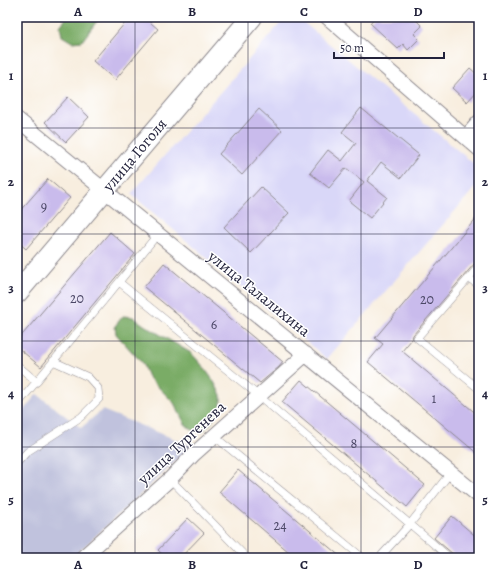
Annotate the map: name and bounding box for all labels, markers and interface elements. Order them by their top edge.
text: A [73,3,83,20]
text: B [188,3,196,20]
text: C [300,3,308,20]
text: D [413,3,423,20]
scale bar [334,34,444,60]
text: 50 m [340,40,364,56]
text: 1 [9,67,14,84]
text: 1 [483,67,488,84]
street label: улица Гоголя [97,114,172,197]
text: 2 [8,173,15,190]
text: 2 [482,173,489,190]
house number: 9 [41,197,47,216]
street label: улица Талалихина [202,245,315,343]
text: 3 [8,279,14,296]
text: 3 [482,279,488,296]
house number: 20 [70,289,84,308]
house number: 20 [420,290,434,309]
house number: 6 [211,315,217,334]
text: 4 [8,385,14,402]
text: 4 [482,385,488,402]
house number: 1 [432,389,437,408]
street label: улица Тургенева [132,396,231,490]
house number: 8 [351,434,358,453]
text: 5 [8,491,14,508]
text: 5 [482,491,488,508]
house number: 24 [274,516,287,535]
text: A [73,556,83,573]
text: B [188,556,196,573]
text: C [300,556,308,573]
text: D [413,556,423,573]

